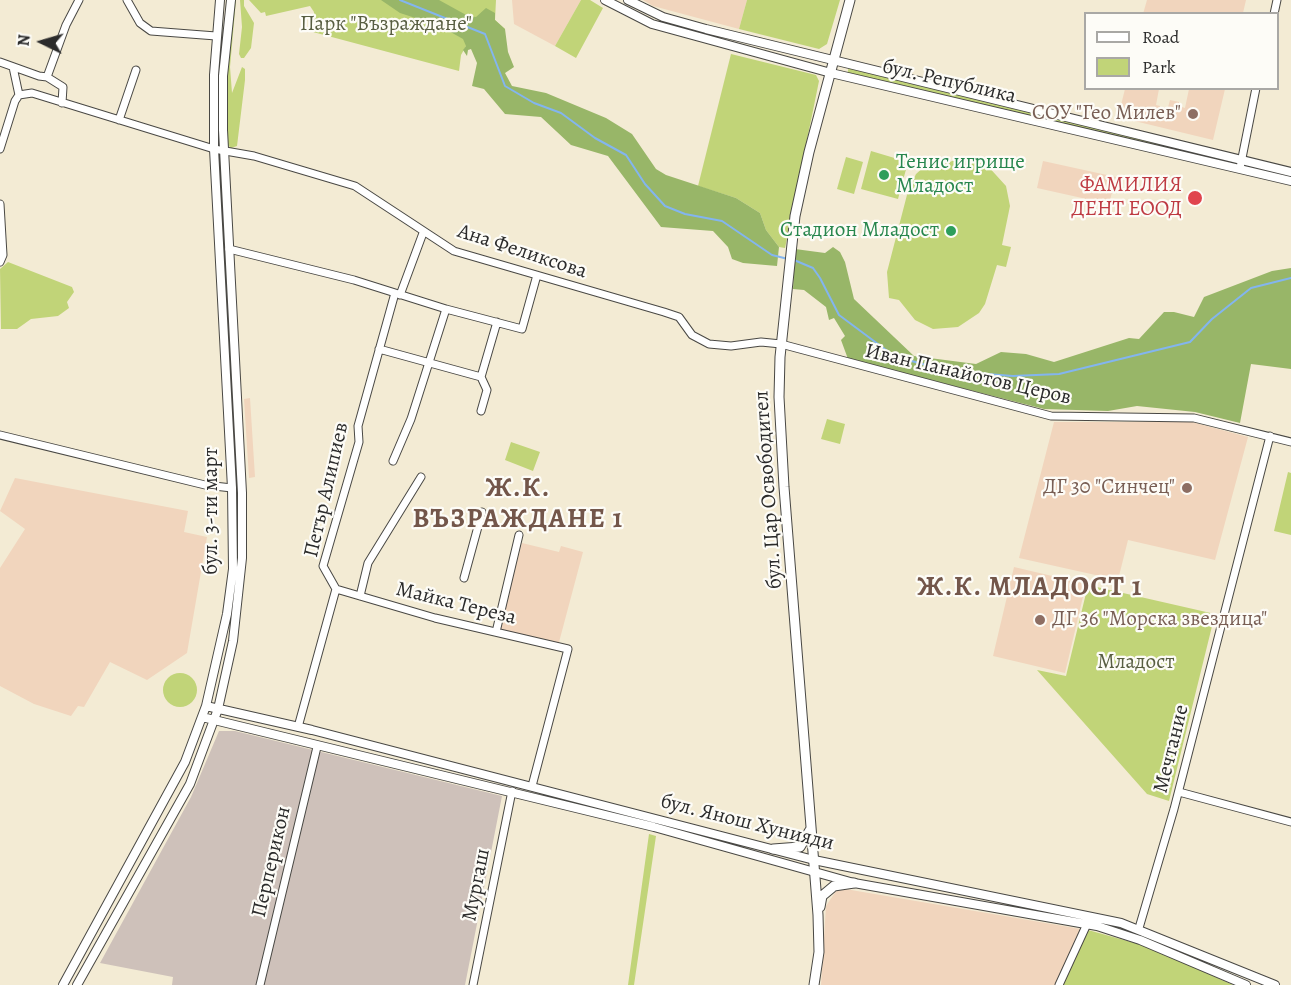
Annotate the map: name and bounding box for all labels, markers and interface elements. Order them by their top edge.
north arrow [12,12,72,72]
park label: Парк "Възраждане" [300,12,472,38]
legend [1084,12,1279,90]
text: Road [1142,25,1179,49]
text: N [13,34,36,47]
street label: бул. Република [880,54,1018,110]
text: Park [1142,55,1176,79]
place label: СОУ "Гео Милев" [1032,101,1181,127]
marker: СОУ "Гео Милев" [1186,107,1200,121]
place label: Тенис игрище Младост [896,150,1025,200]
marker: Тенис игрище Младост [877,168,891,182]
place label: ФАМИЛИЯ ДЕНТ ЕООД [1071,173,1182,223]
marker: ФАМИЛИЯ ДЕНТ ЕООД [1186,189,1204,207]
place label: Стадион Младост [780,218,939,244]
street label: Ана Феликсова [454,219,590,285]
marker: Стадион Младост [944,224,958,238]
street label: Иван Панайотов Церов [862,339,1074,411]
street label: бул. Цар Освободител [749,390,789,590]
street label: Петър Алипиев [299,420,355,560]
street label: бул. 3-ти март [199,447,225,575]
district label: Ж.К. ВЪЗРАЖДАНЕ 1 [412,473,624,536]
place label: ДГ 30 "Синчец" [1043,475,1175,501]
marker: ДГ 30 "Синчец" [1180,481,1194,495]
district label: Ж.К. МЛАДОСТ 1 [917,572,1143,604]
street label: Майка Тереза [393,577,519,631]
place label: ДГ 36 "Морска звездица" [1052,607,1267,633]
marker: ДГ 36 "Морска звездица" [1033,613,1047,627]
park label: Младост [1097,650,1175,676]
street label: Мечтание [1149,702,1195,796]
street label: бул. Янош Хунияди [658,789,836,857]
street label: Перперикон [247,804,297,920]
street label: Мургаш [458,847,496,923]

